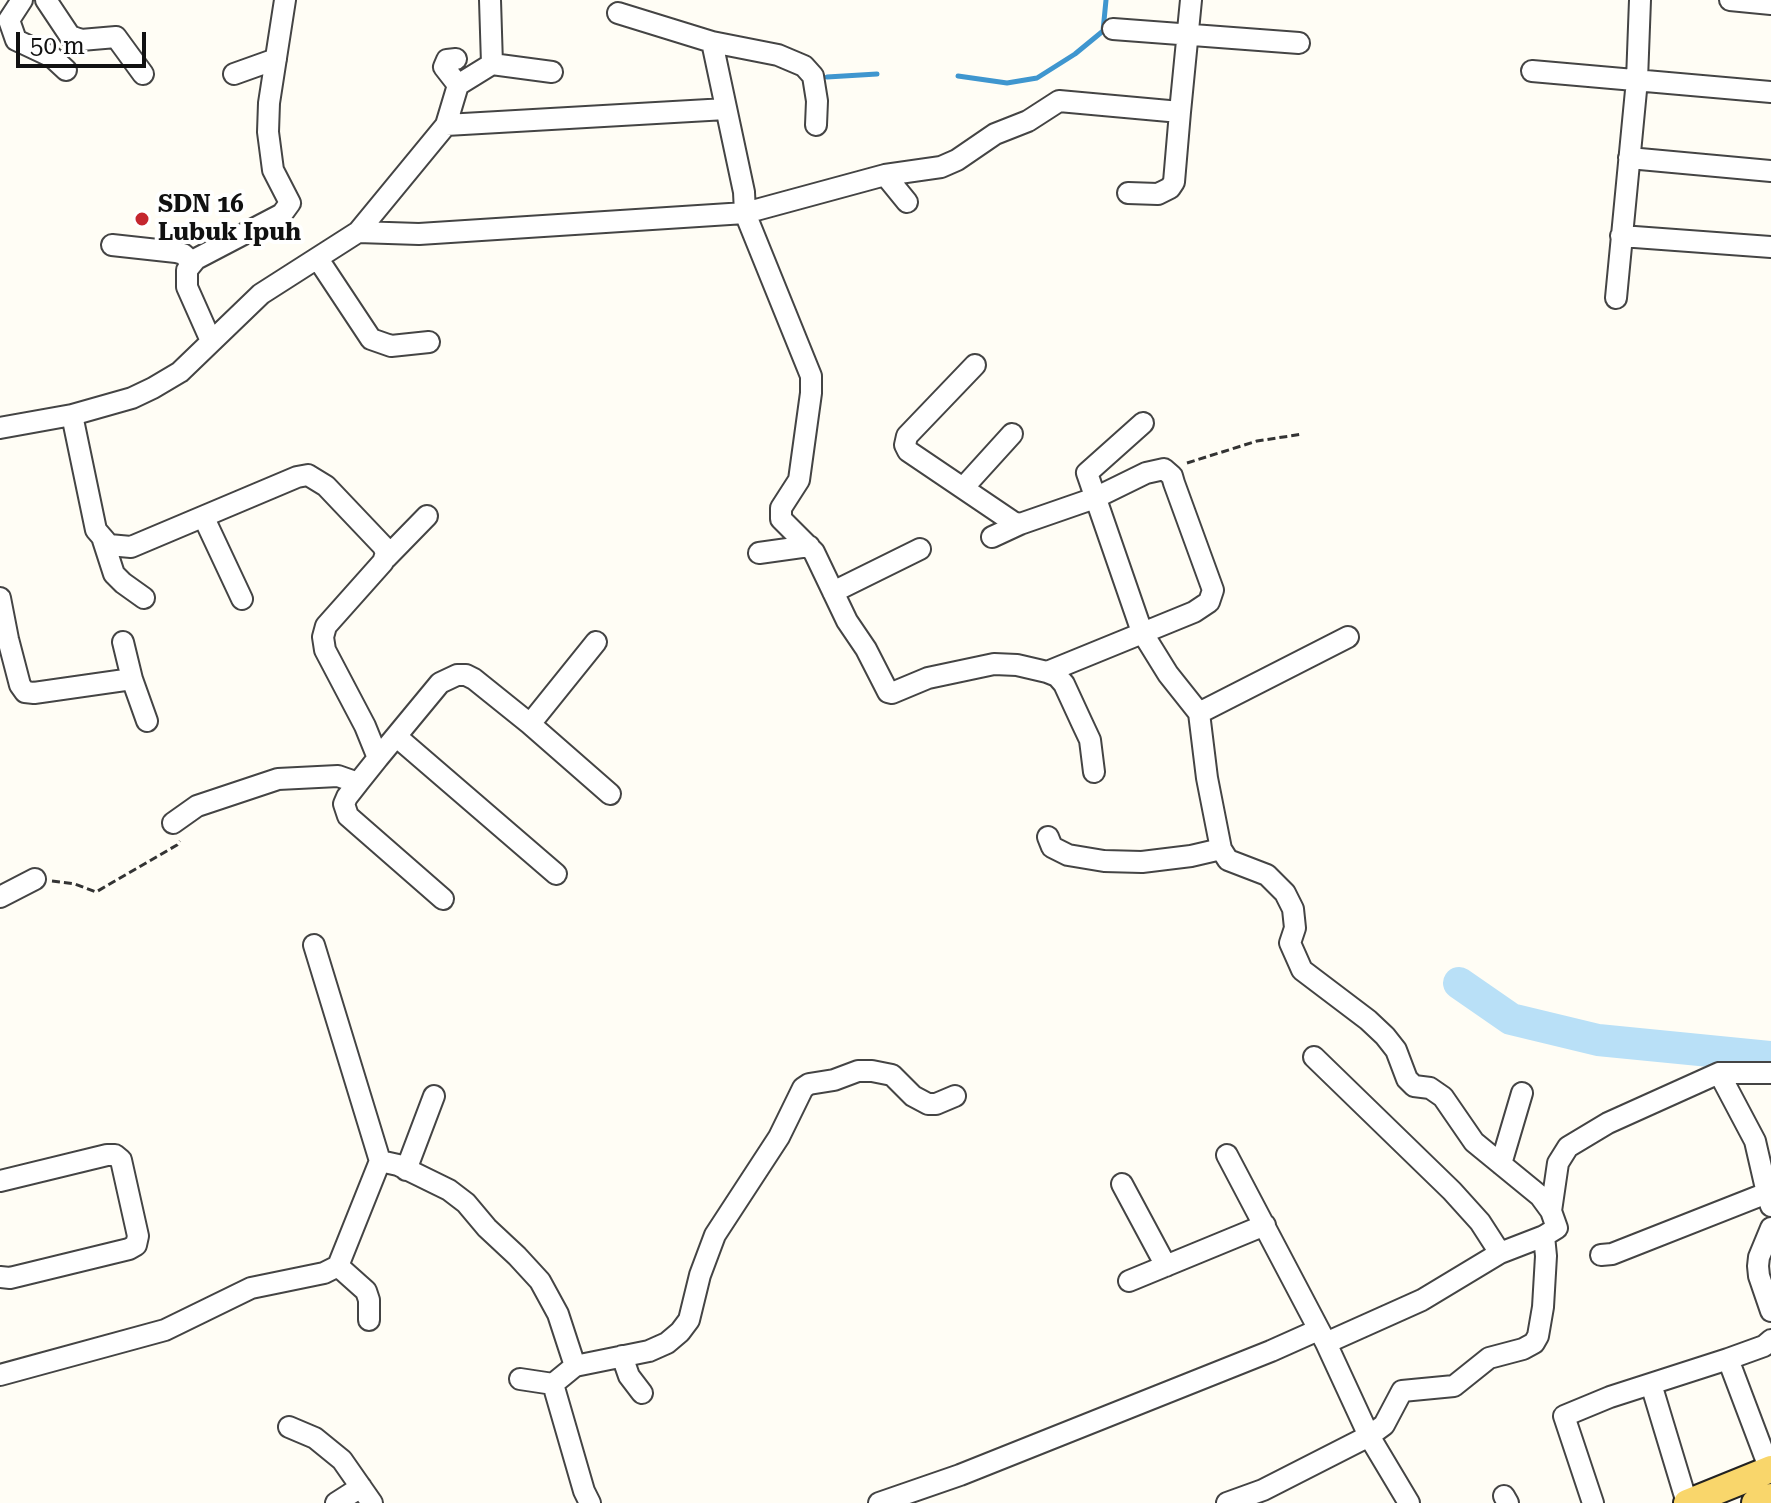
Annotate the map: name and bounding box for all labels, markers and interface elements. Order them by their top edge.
scale bar [20,16,150,66]
text: 50 m [30,32,85,60]
place label: SDN 16 Lubuk Ipuh [158,191,301,247]
marker: SDN 16 Lubuk Ipuh [133,210,151,228]

